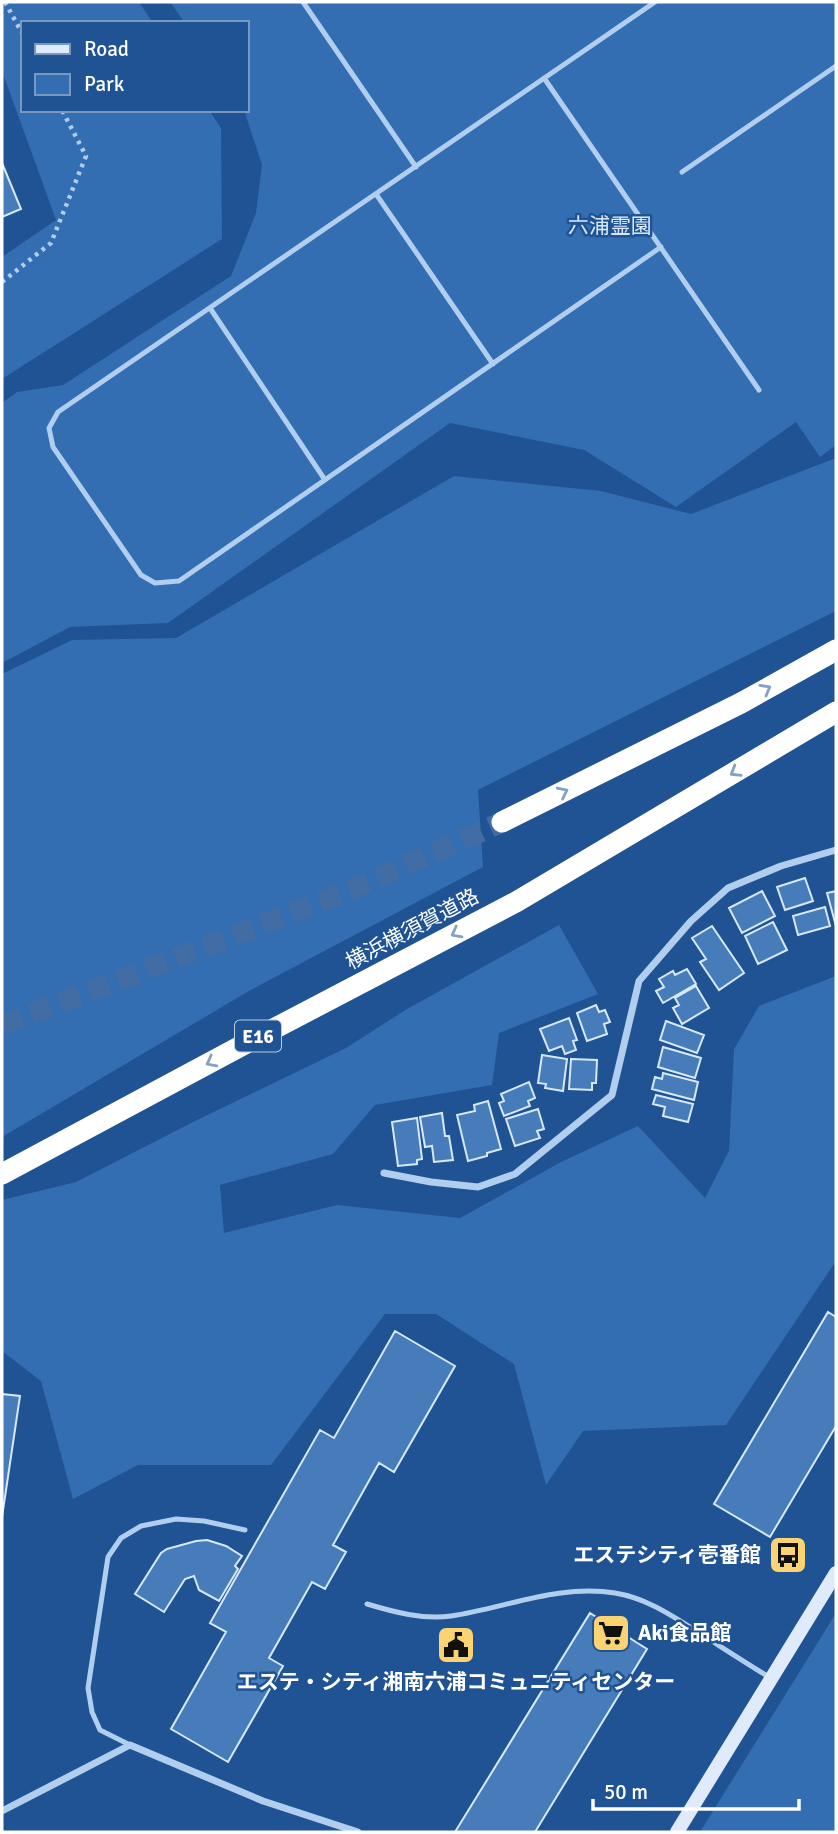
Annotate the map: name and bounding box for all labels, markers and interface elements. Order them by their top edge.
legend [21,21,248,112]
text: Road [84,36,129,62]
text: Park [84,71,125,97]
park label: 六浦霊園 [568,213,652,239]
one-way arrow [759,684,772,697]
one-way arrow [730,763,743,776]
one-way arrow [556,786,568,800]
street label: 横浜横須賀道路 [341,883,483,975]
one-way arrow [451,925,463,939]
road number: E16 [235,1020,281,1052]
one-way arrow [206,1053,218,1067]
bus stop icon: エステシティ壱番館 [767,1534,809,1576]
place label: エステシティ壱番館 [573,1542,761,1568]
supermarket icon: Aki食品館 [590,1612,632,1654]
place label: Aki食品館 [638,1620,732,1646]
public building icon: エステ・シティ湘南六浦コミュニティセンター [435,1624,477,1666]
place label: エステ・シティ湘南六浦コミュニティセンター [237,1669,675,1695]
scale bar [593,1768,800,1812]
text: 50 m [604,1779,648,1805]

